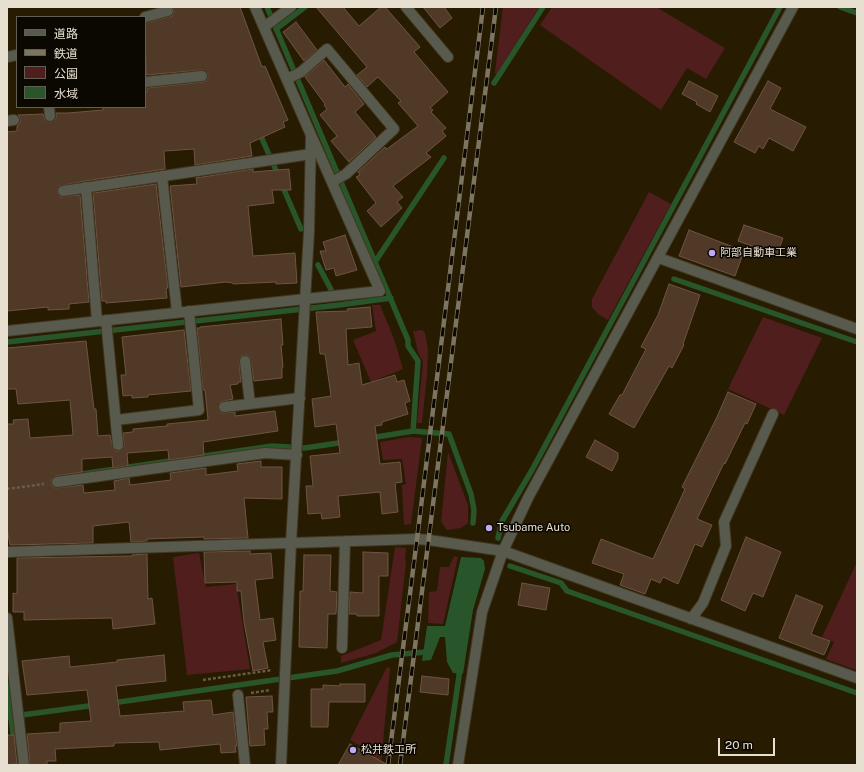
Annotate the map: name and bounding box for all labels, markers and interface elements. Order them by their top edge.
legend [16,16,146,108]
text: 道路 [54,27,78,41]
text: 鉄道 [54,47,78,61]
text: 公園 [54,67,78,81]
text: 水域 [54,87,78,101]
place label: 阿部自動車工業 [720,246,797,260]
marker: 阿部自動車工業 [707,248,717,258]
place label: Tsubame Auto [497,521,570,535]
marker: Tsubame Auto [484,523,494,533]
scale bar [720,730,777,756]
text: 20 m [725,738,753,752]
place label: 松井鉄工所 [361,743,416,757]
marker: 松井鉄工所 [348,745,358,755]

